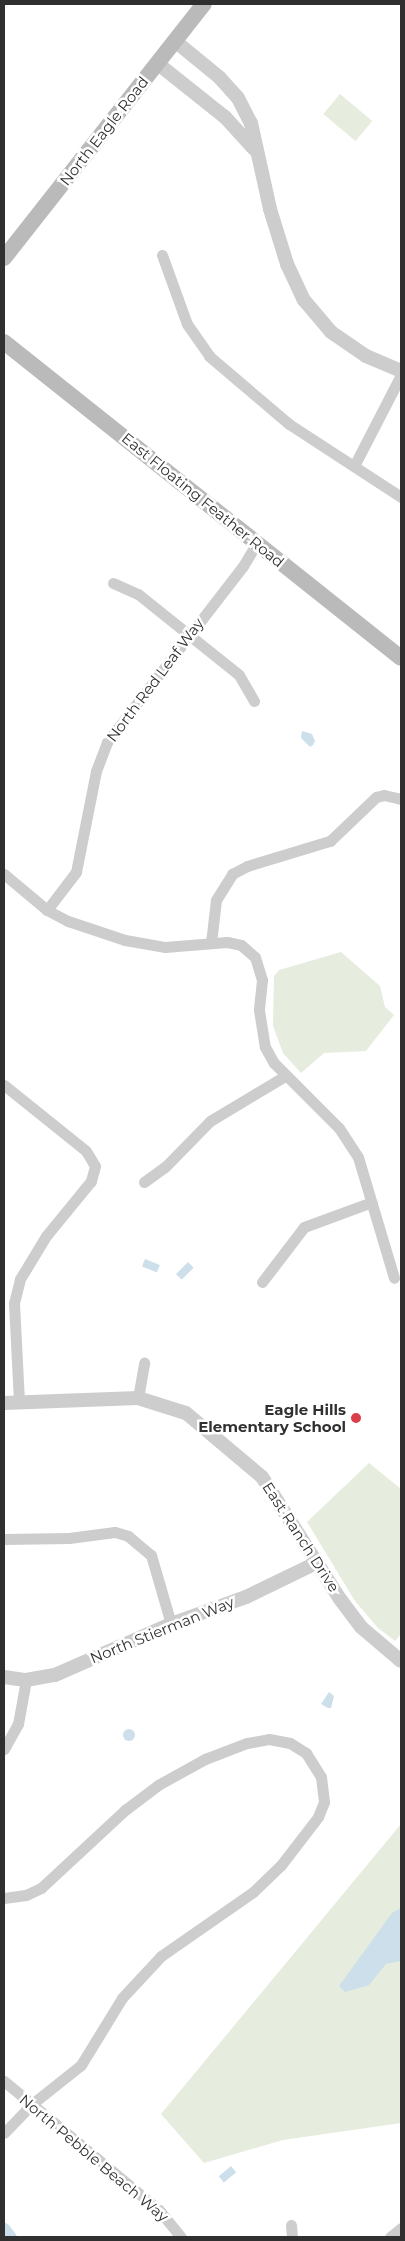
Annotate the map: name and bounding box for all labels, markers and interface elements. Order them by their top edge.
street label: North Eagle Road [56,73,152,189]
street label: East Floating Feather Road [118,429,288,571]
street label: North Red Leaf Way [103,615,207,745]
place label: Eagle Hills Elementary School [198,1400,346,1435]
marker: Eagle Hills Elementary School [350,1412,362,1424]
street label: East Ranch Drive [259,1479,343,1595]
street label: North Stierman Way [87,1593,237,1667]
street label: North Pebble Beach Way [16,2090,172,2226]

